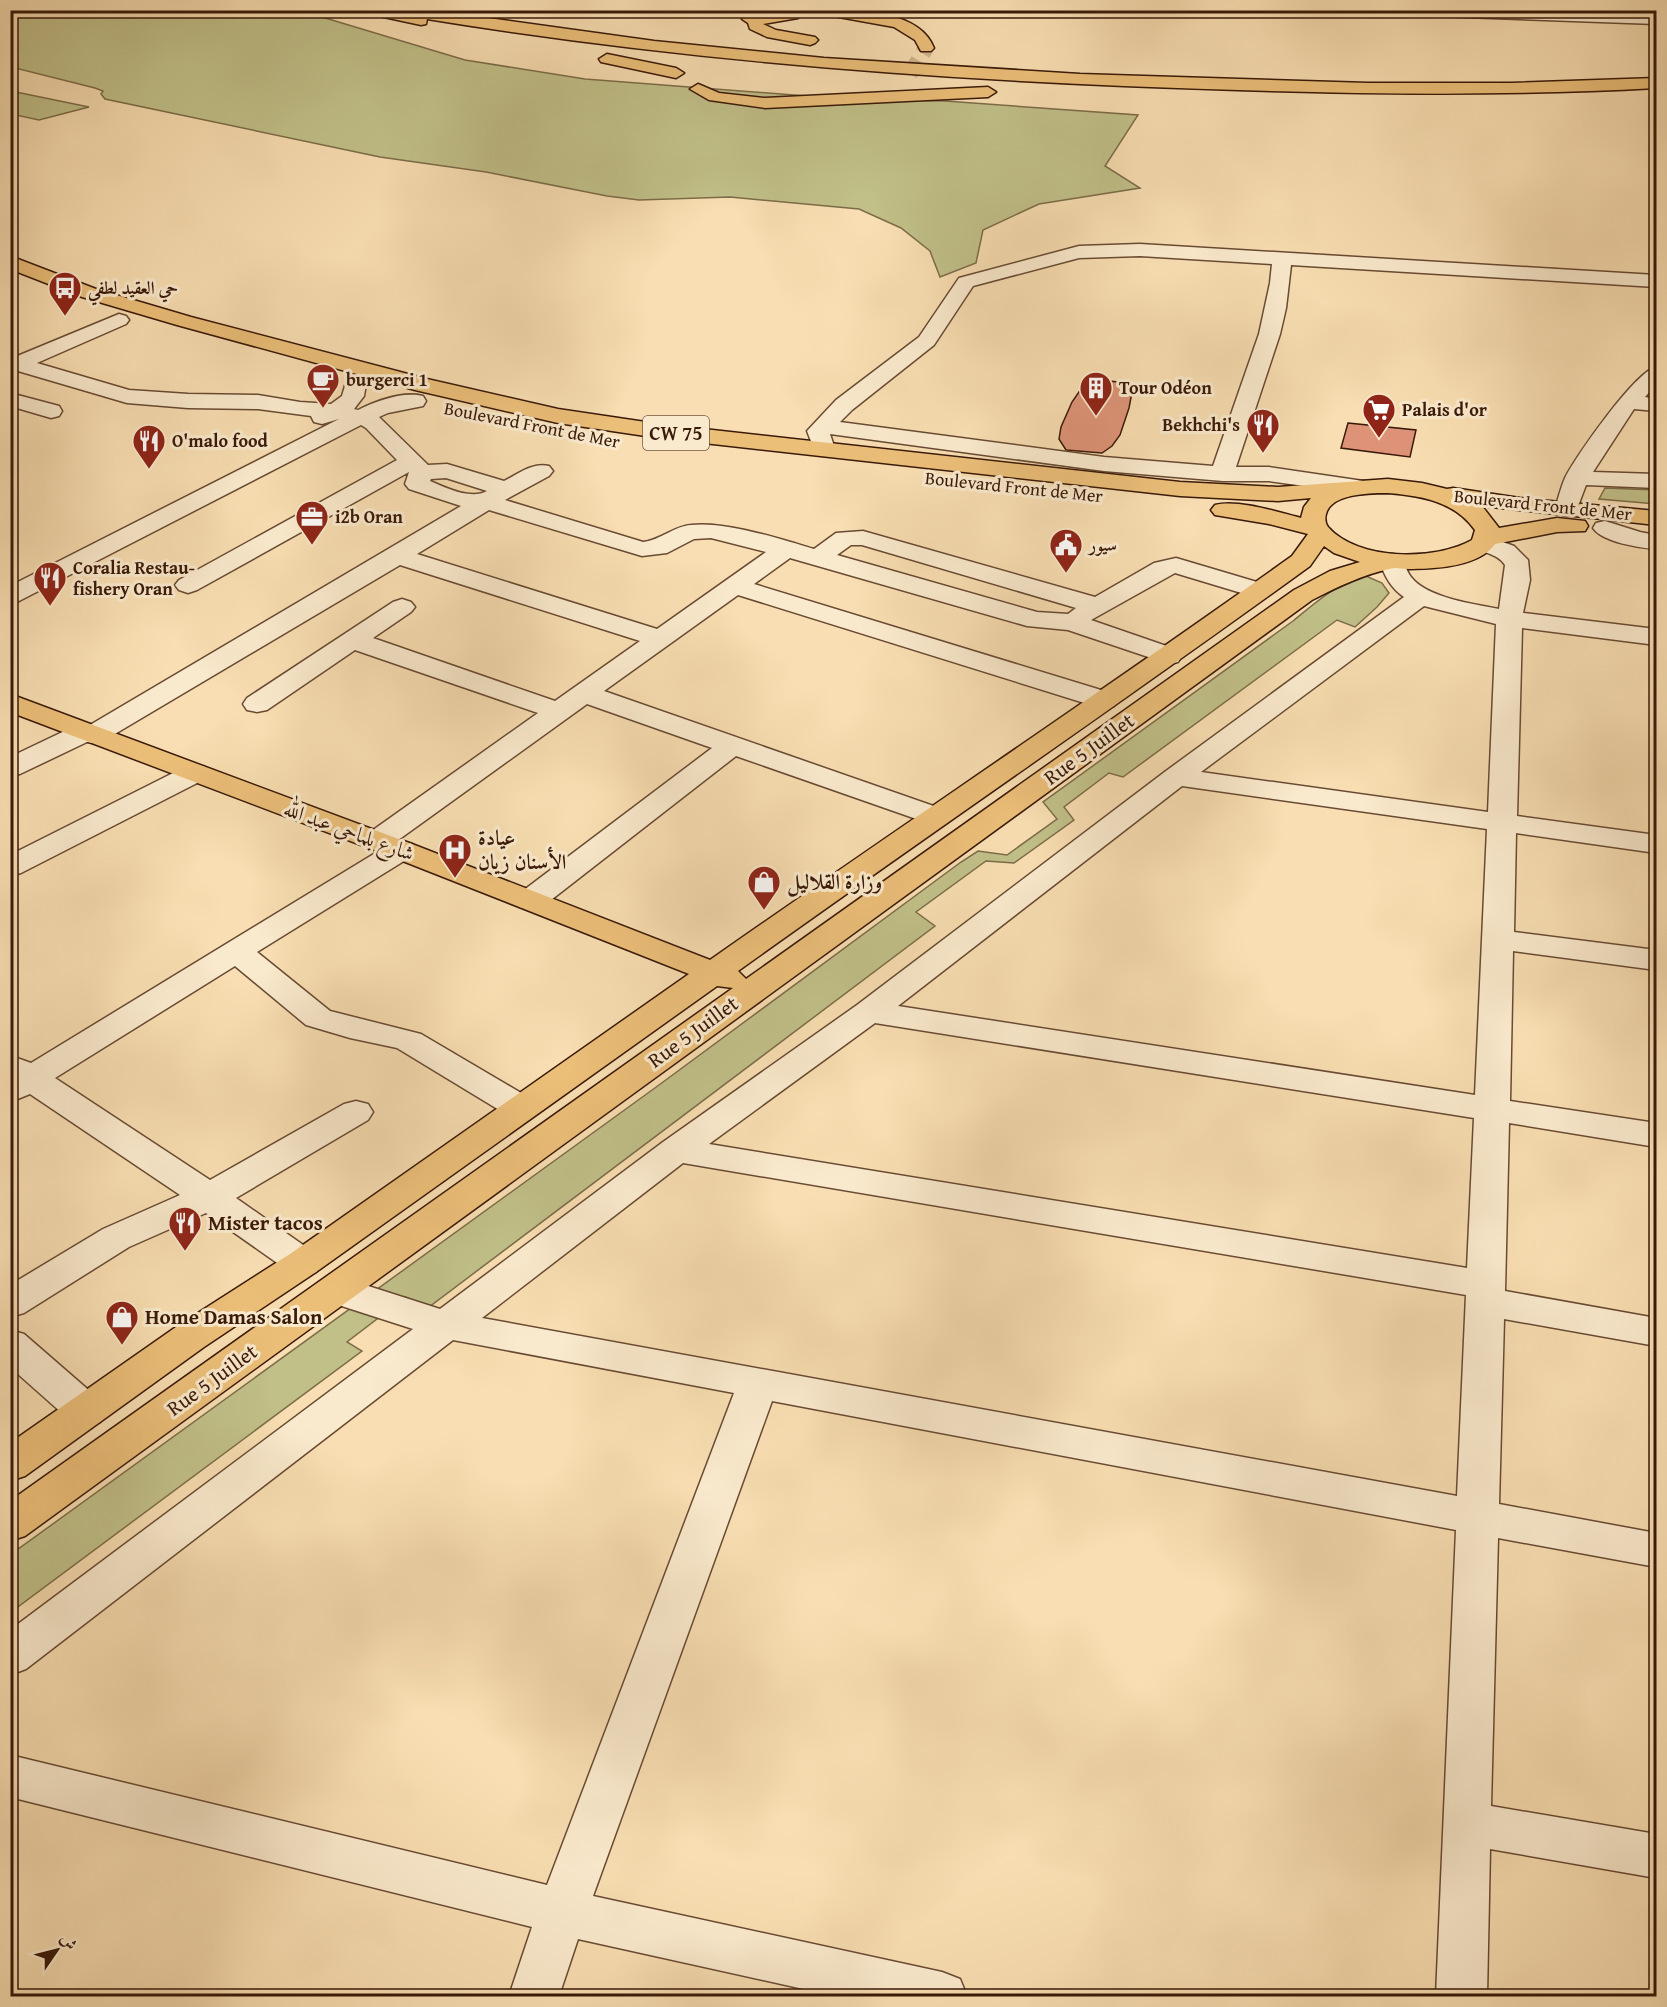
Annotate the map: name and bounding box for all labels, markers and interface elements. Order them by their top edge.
bus stop icon: حي العقيد لطفي [47,270,83,317]
place label: حي العقيد لطفي [87,274,178,306]
cafe icon: burgerci 1 [305,362,341,409]
place label: burgerci 1 [346,366,428,393]
building icon: Tour Odéon [1078,370,1114,417]
place label: Tour Odéon [1119,374,1212,401]
supermarket icon: Palais d'or [1361,392,1397,439]
street label: Boulevard Front de Mer [442,394,623,455]
place label: Palais d'or [1402,396,1488,423]
restaurant icon: Bekhchi's [1245,407,1281,454]
place label: Bekhchi's [1162,411,1240,438]
road number: CW 75 [643,416,709,450]
restaurant icon: O'malo food [131,423,167,470]
place label: O'malo food [172,427,269,454]
street label: Boulevard Front de Mer [924,464,1105,509]
street label: Boulevard Front de Mer [1453,482,1634,527]
office icon: i2b Oran [294,499,330,546]
place label: i2b Oran [335,503,403,530]
public building icon: سيور [1048,527,1084,574]
place label: سيور [1087,531,1117,558]
place label: Coralia Restau- fishery Oran [73,554,196,602]
restaurant icon: Coralia Restau- fishery Oran [32,560,68,607]
street label: Rue 5 Juillet [1037,705,1141,792]
street label: شارع بلماحي عبد الله [278,792,419,871]
place label: عيادة الأسنان زيان [478,822,566,877]
hospital icon: عيادة الأسنان زيان [437,832,473,879]
shop icon: وزارة القلاليل [746,864,782,911]
place label: وزارة القلاليل [787,866,882,897]
street label: Rue 5 Juillet [641,988,745,1075]
restaurant icon: Mister tacos [167,1205,203,1252]
place label: Mister tacos [208,1207,323,1238]
shop icon: Home Damas Salon [104,1299,140,1346]
place label: Home Damas Salon [145,1301,323,1332]
street label: Rue 5 Juillet [160,1336,264,1423]
north arrow [27,1920,87,1980]
text: ش [55,1928,84,1955]

